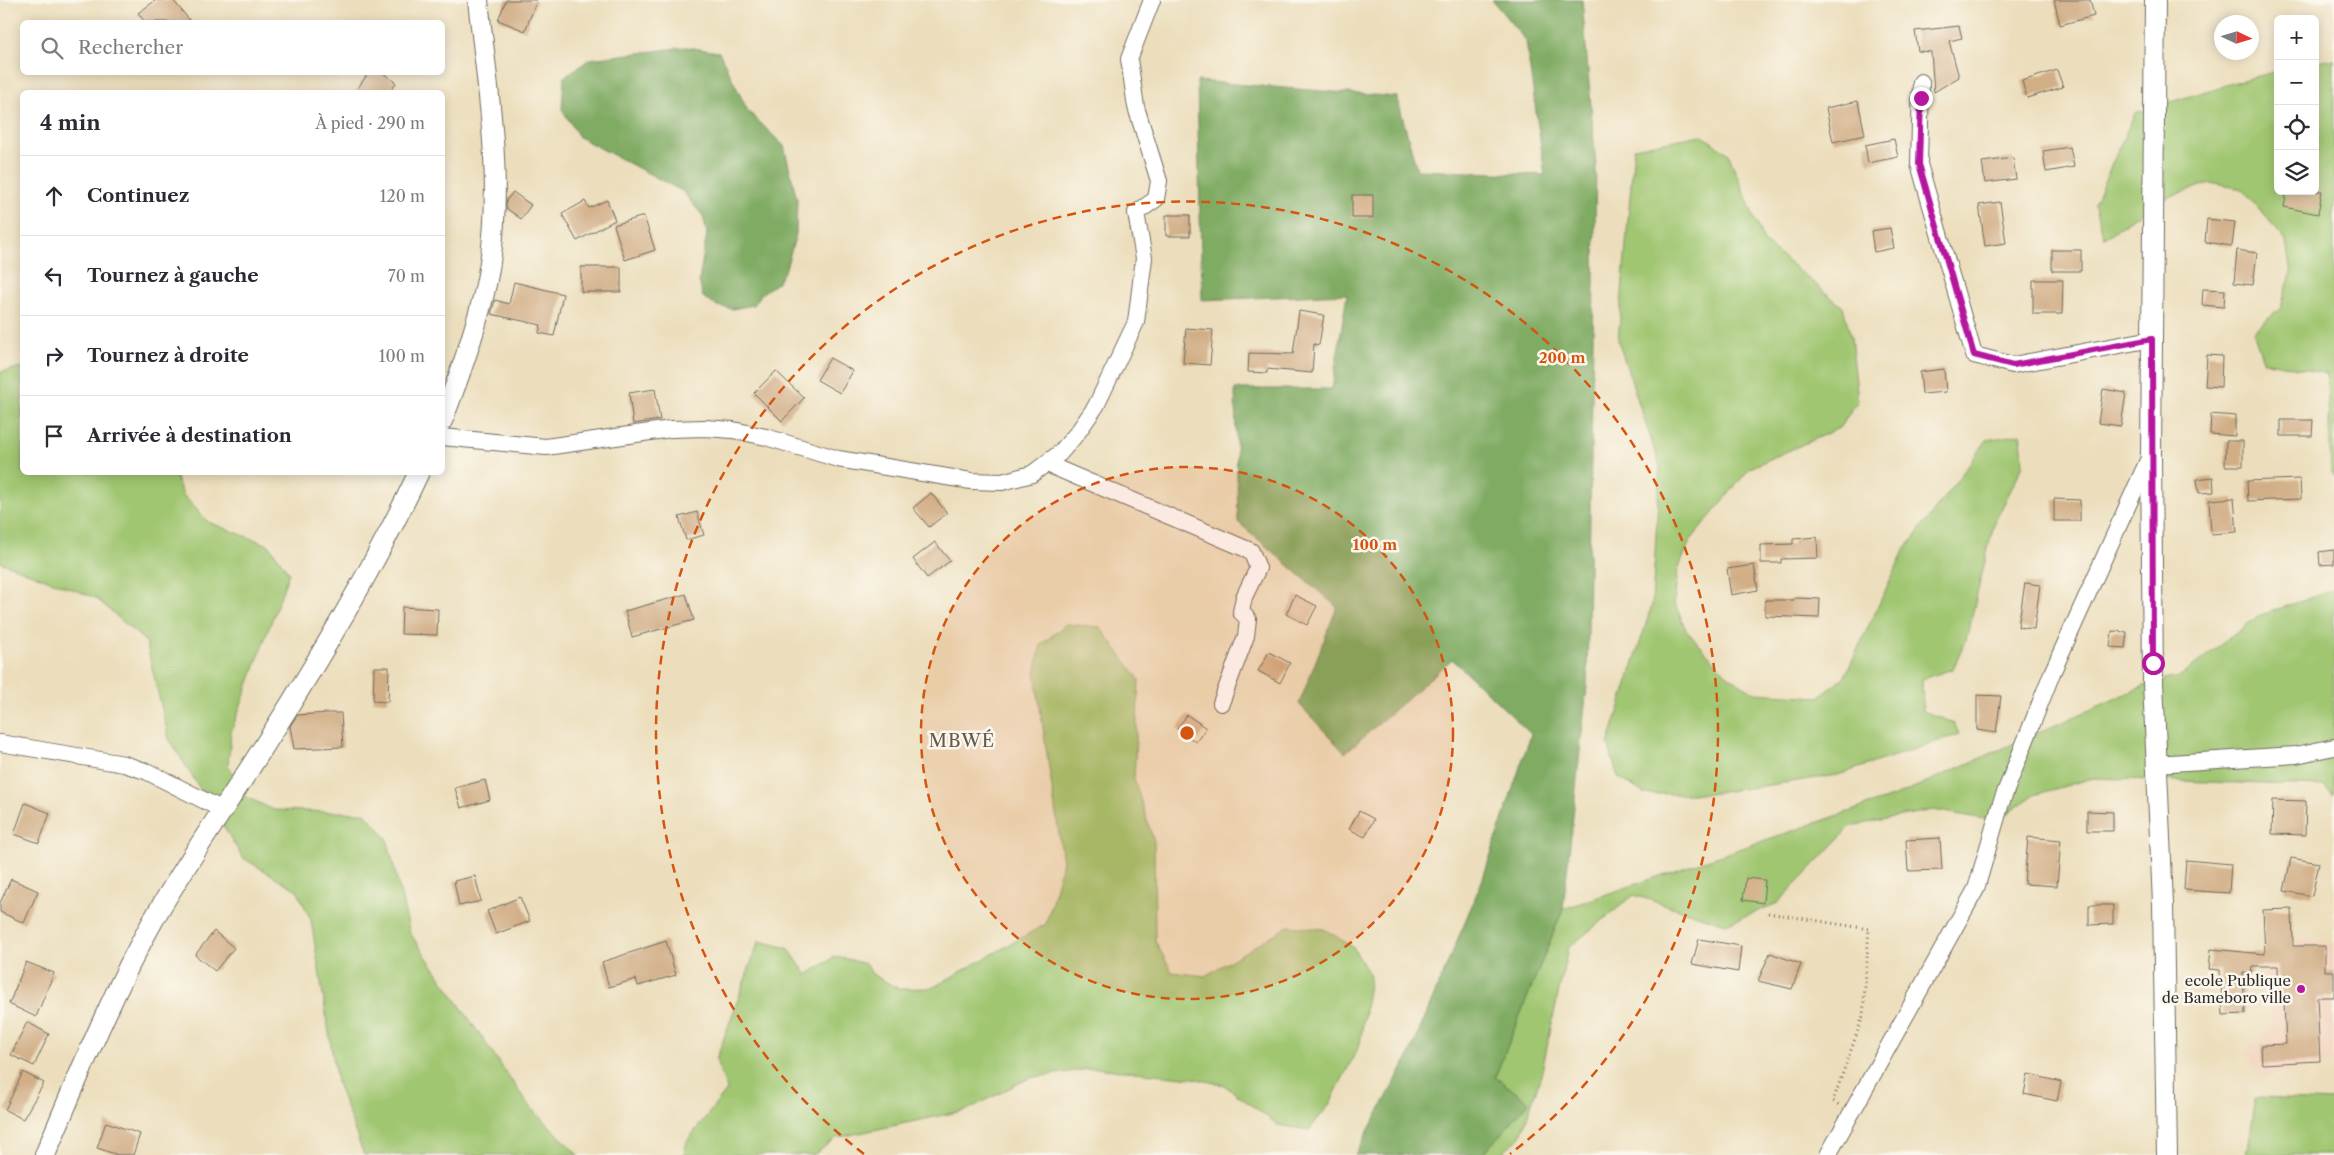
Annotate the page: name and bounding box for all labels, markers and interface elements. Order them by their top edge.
north arrow [2214,15,2259,60]
map controls [2274,15,2319,195]
button: + [2274,15,2319,60]
search box [20,20,445,75]
icon: search [38,34,66,62]
text: Rechercher [78,36,183,59]
button: − [2274,60,2319,105]
route end [1910,87,1933,110]
button: locate [2274,105,2319,150]
text: 4 min [40,110,101,135]
text: À pied · 290 m [315,113,425,133]
button: layers [2274,150,2319,195]
icon: ahead [40,182,68,210]
text: Continuez [87,184,189,207]
text: 120 m [380,186,425,206]
icon: left [40,262,68,290]
text: Tournez à gauche [87,264,259,287]
text: 70 m [388,266,425,286]
icon: right [40,342,68,370]
text: Tournez à droite [87,344,249,367]
text: 100 m [379,346,425,366]
text: 200 m [1539,348,1585,367]
icon: arrive [40,422,68,450]
text: Arrivée à destination [87,424,292,447]
text: 100 m [1353,535,1397,554]
route start [2142,652,2165,675]
centre of rings [1178,724,1196,742]
district label: MBWÉ [929,729,995,752]
place label: ecole Publique de Bameboro ville [2162,971,2291,1007]
marker: ecole Publique de Bameboro ville [2295,983,2307,995]

